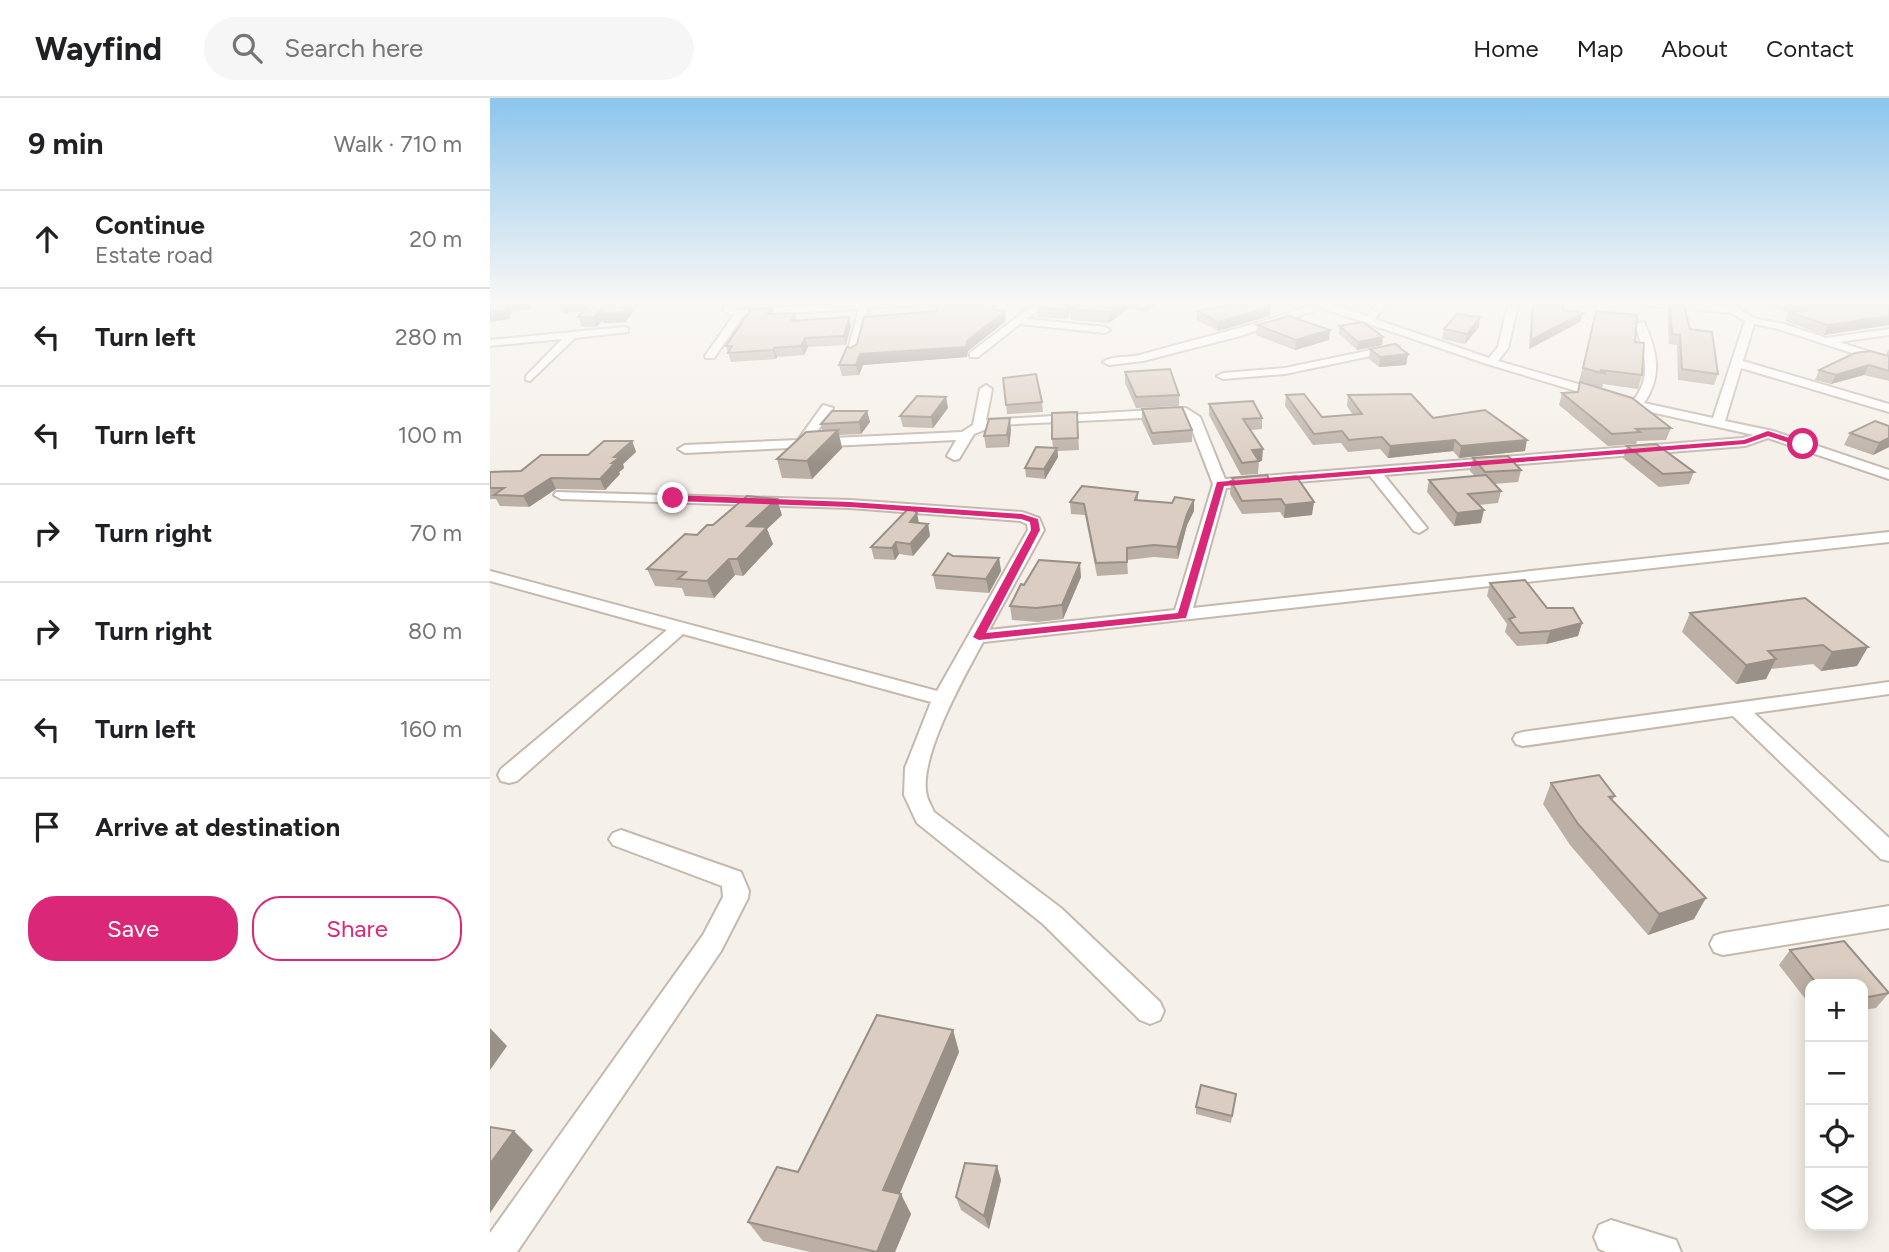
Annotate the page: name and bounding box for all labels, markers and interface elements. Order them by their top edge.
search box [204,17,694,80]
text: Wayfind [35,29,162,68]
icon: search [228,29,266,67]
text: Search here [284,32,423,64]
text: Home [1473,34,1539,63]
text: Map [1577,34,1623,63]
text: About [1661,34,1728,63]
text: Contact [1766,34,1854,63]
text: 9 min [28,125,104,162]
text: Walk · 710 m [334,130,462,158]
text: Continue [95,209,205,241]
icon: ahead [28,220,66,258]
text: 20 m [409,225,462,253]
text: Estate road [95,241,213,269]
icon: left [28,318,66,356]
text: Turn left [95,321,196,353]
text: 280 m [395,323,462,351]
icon: left [28,416,66,454]
text: Turn left [95,419,196,451]
text: 100 m [398,421,462,449]
route start [1787,428,1818,459]
route end [657,482,688,513]
icon: right [28,514,66,552]
text: Turn right [95,517,212,549]
text: 70 m [410,519,462,547]
icon: right [28,612,66,650]
text: Turn right [95,615,212,647]
text: 80 m [408,617,462,645]
icon: left [28,710,66,748]
text: Turn left [95,713,196,745]
text: 160 m [399,715,462,743]
icon: arrive [28,808,66,846]
text: Arrive at destination [95,811,340,843]
button: Save [28,896,238,961]
button: Share [252,896,462,961]
map controls [1805,979,1868,1231]
button: + [1805,979,1868,1042]
button: − [1805,1042,1868,1105]
button: locate [1805,1105,1868,1168]
button: layers [1805,1168,1868,1231]

